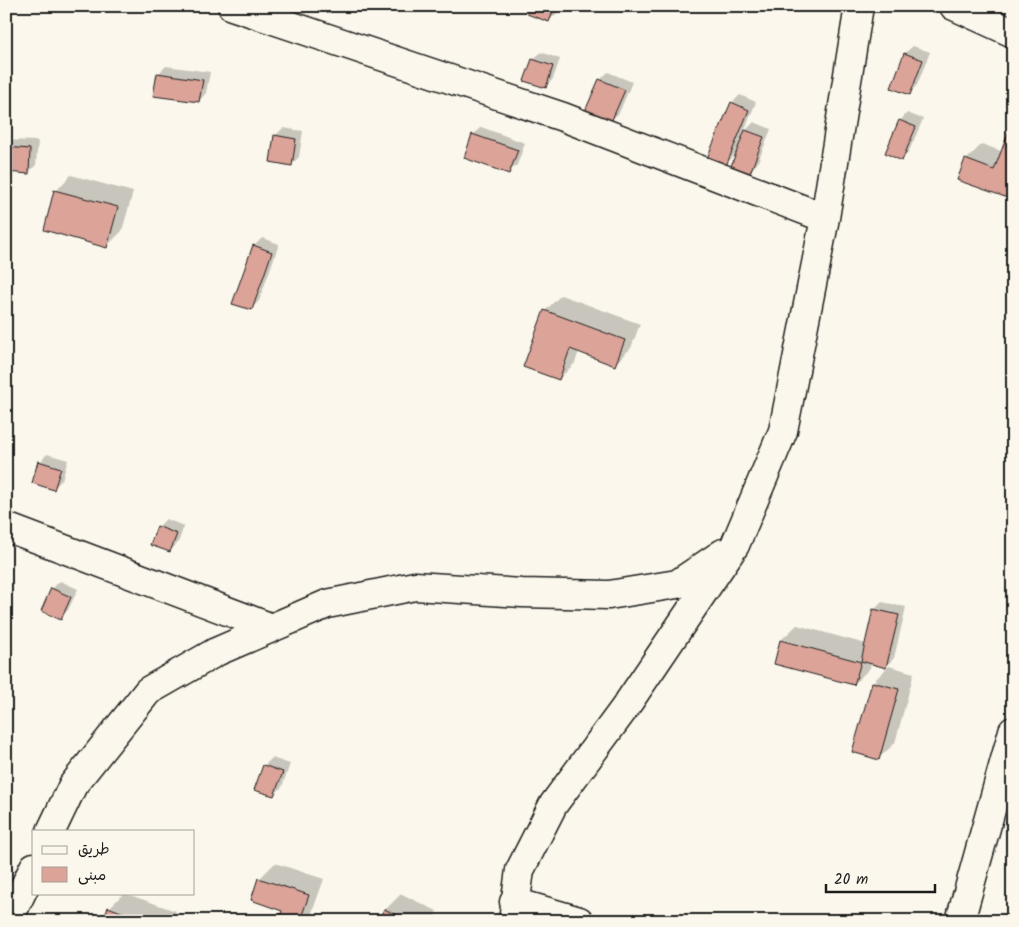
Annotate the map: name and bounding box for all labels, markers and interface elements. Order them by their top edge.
legend [32,830,195,894]
text: طريق [78,838,110,862]
scale bar [826,862,935,894]
text: مبنى [78,864,106,888]
text: 20 m [834,868,868,892]

